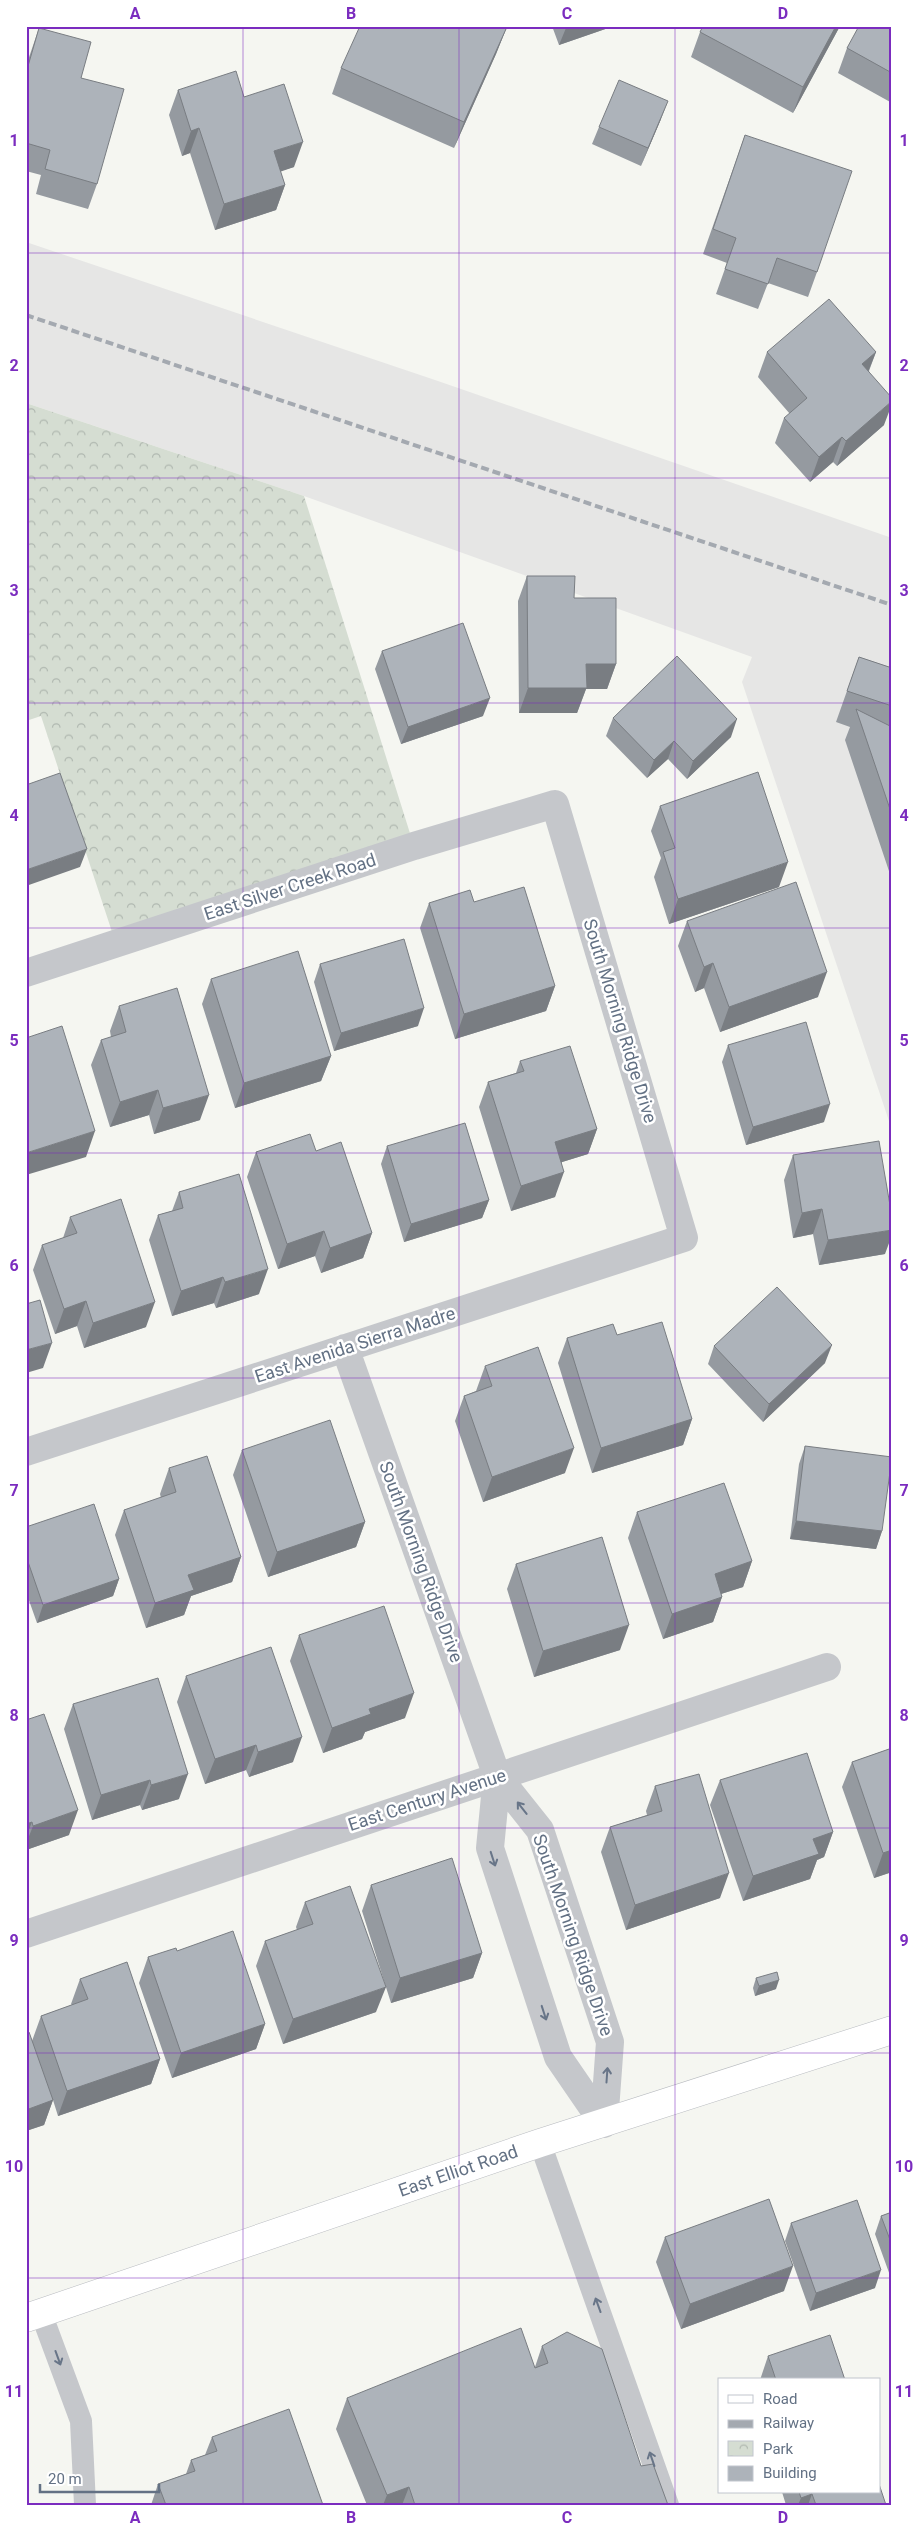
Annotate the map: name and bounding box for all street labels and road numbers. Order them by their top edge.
street label: East Silver Creek Road [201,849,378,924]
street label: South Morning Ridge Drive [579,916,662,1125]
street label: East Avenida Sierra Madre [252,1302,458,1387]
street label: South Morning Ridge Drive [375,1459,468,1665]
street label: East Century Avenue [345,1764,508,1835]
street label: South Morning Ridge Drive [529,1831,618,2039]
street label: East Elliot Road [395,2140,520,2201]

